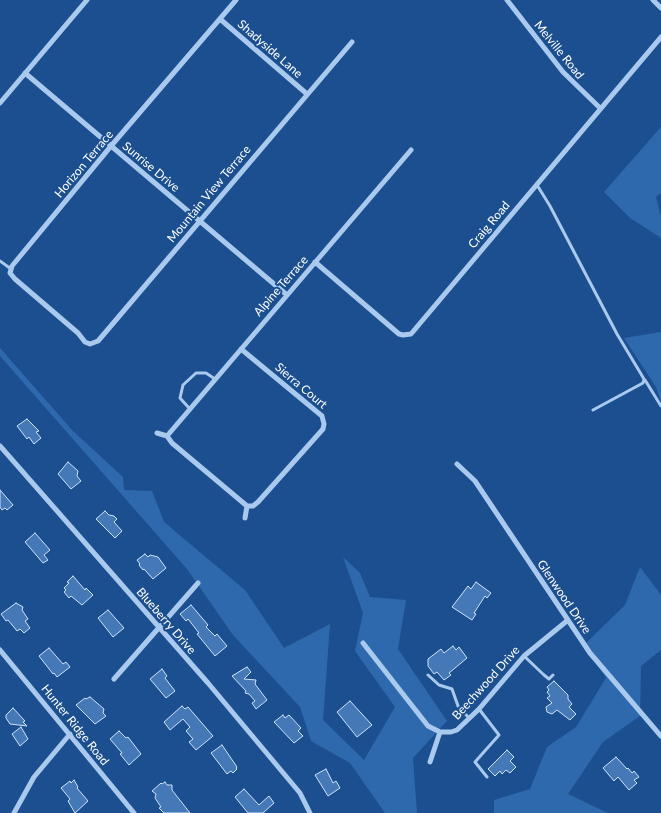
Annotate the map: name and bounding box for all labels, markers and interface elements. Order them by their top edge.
street label: Shadyside Lane [235,17,305,81]
street label: Melville Road [531,18,587,82]
street label: Horizon Terrace [52,127,116,201]
street label: Sunrise Drive [119,139,183,195]
street label: Mountain View Terrace [164,143,254,245]
street label: Craig Road [465,199,513,251]
street label: Alpine Terrace [251,253,311,319]
street label: Sierra Court [272,360,330,412]
street label: Glenwood Drive [534,557,594,637]
street label: Blueberry Drive [133,585,199,657]
street label: Beechwood Drive [449,643,523,723]
street label: Hunter Ridge Road [38,682,112,768]

